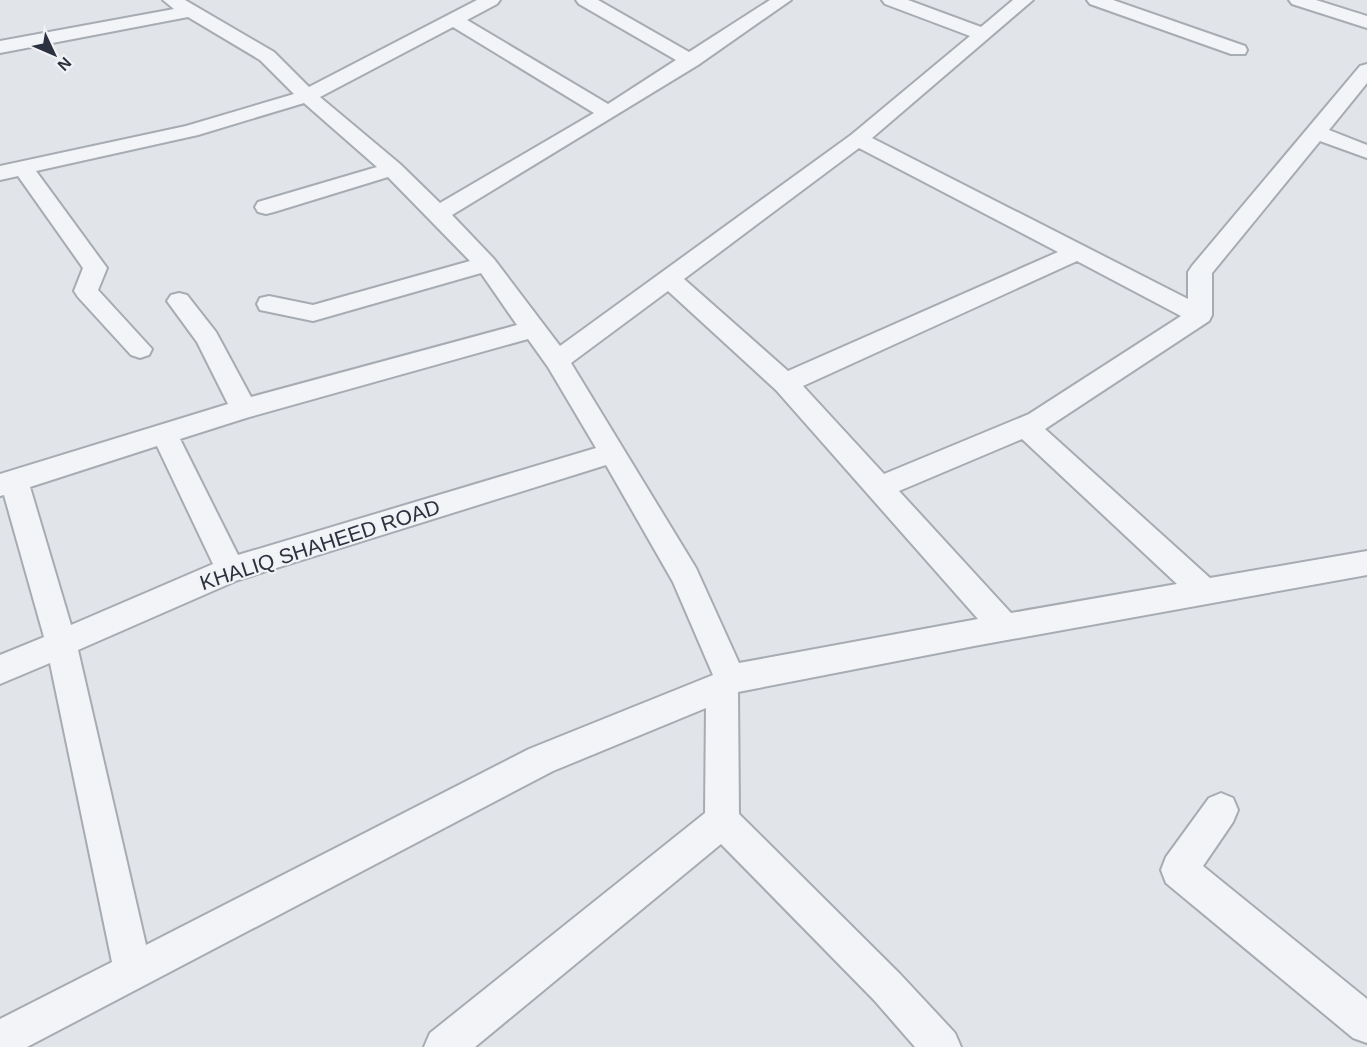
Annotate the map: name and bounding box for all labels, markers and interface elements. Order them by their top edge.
north arrow [24,24,84,84]
text: N [54,54,75,74]
street label: KHALIQ SHAHEED ROAD [197,495,443,594]

